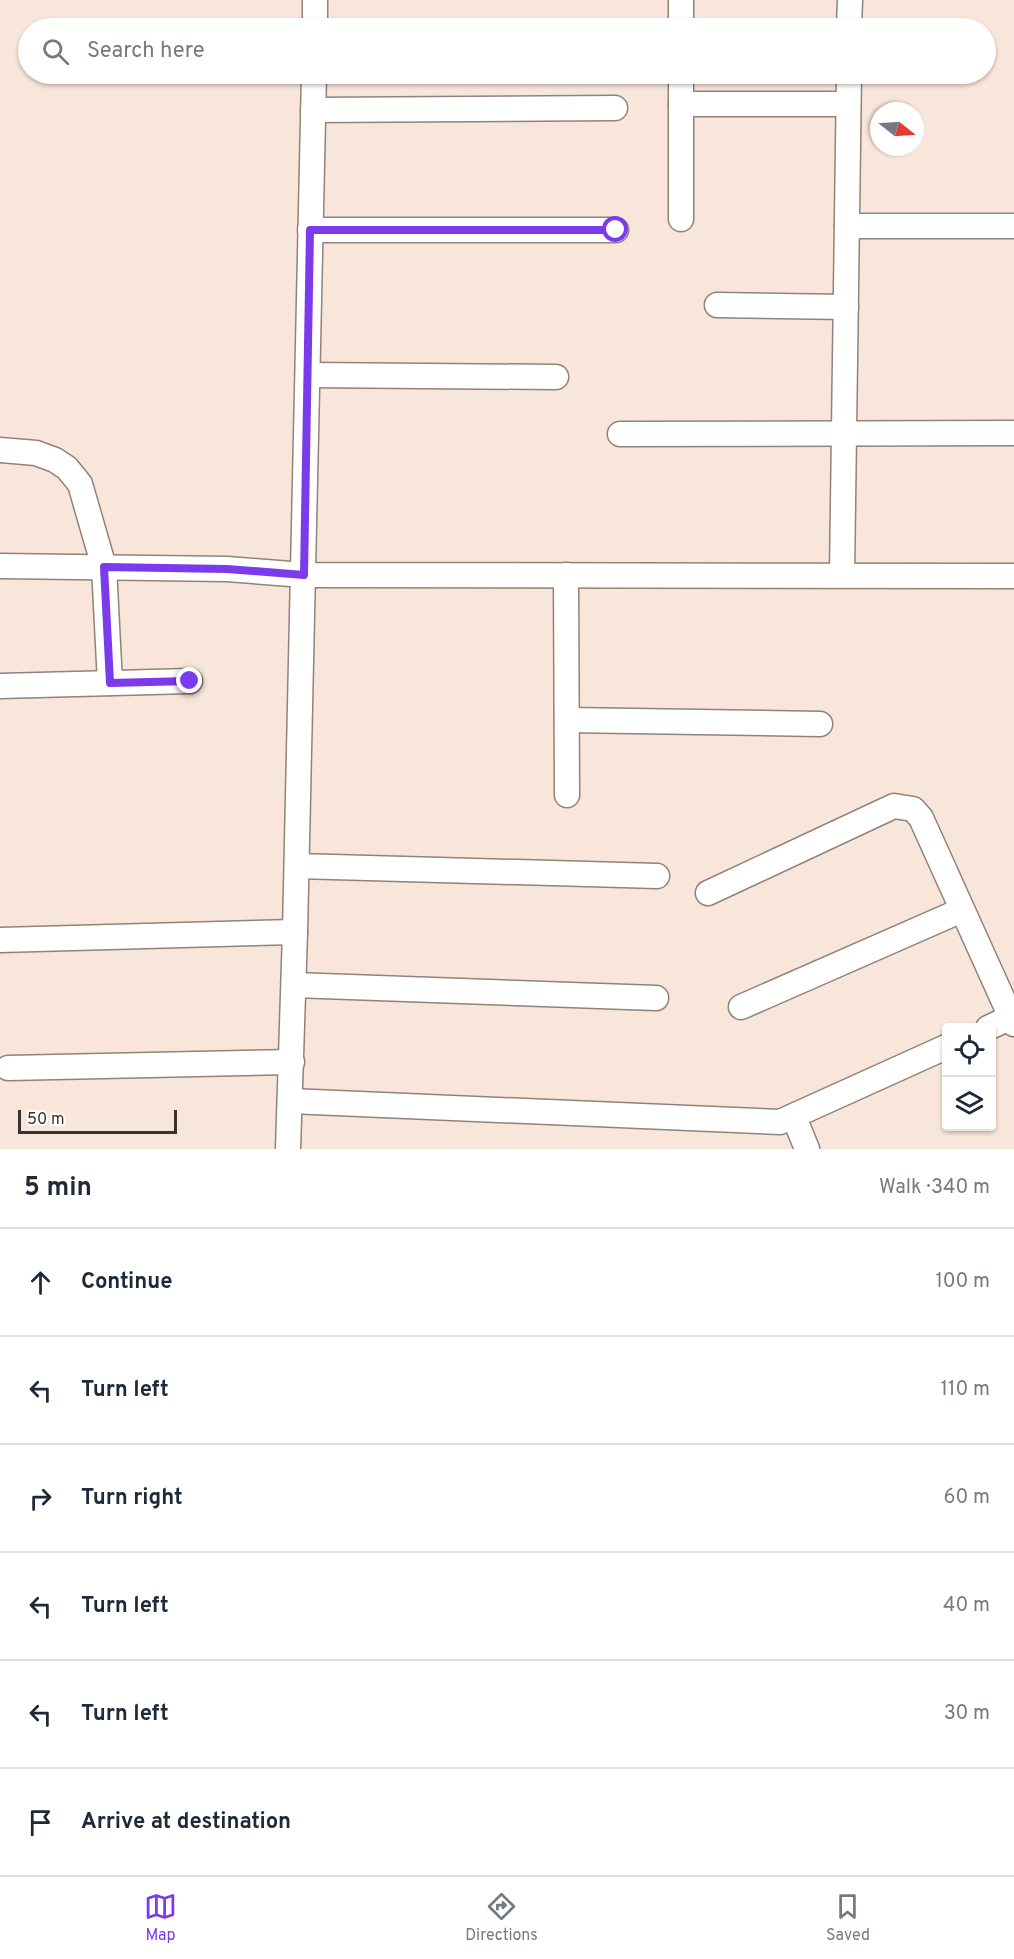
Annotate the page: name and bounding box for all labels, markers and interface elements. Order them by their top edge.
search box [18,18,996,84]
icon: search [39,35,72,68]
text: Search here [87,38,205,65]
north arrow [870,102,924,156]
route start [602,216,628,242]
route end [176,667,202,693]
map controls [942,1023,996,1131]
button: locate [942,1023,996,1077]
button: layers [942,1077,996,1131]
scale bar [18,1107,177,1134]
text: 50 m [27,1110,65,1130]
text: 5 min [24,1172,92,1205]
text: Walk · 340 m [879,1175,990,1201]
icon: ahead [24,1266,57,1299]
text: Continue [81,1269,172,1296]
text: 100 m [935,1269,990,1295]
icon: left [24,1374,57,1407]
text: Turn left [81,1377,169,1404]
text: 110 m [941,1377,990,1403]
icon: right [24,1482,57,1515]
text: Turn right [81,1485,183,1512]
text: 60 m [944,1485,990,1511]
icon: left [24,1590,57,1623]
text: Turn left [81,1593,169,1620]
text: 40 m [943,1593,990,1619]
icon: left [24,1698,57,1731]
text: Turn left [81,1701,169,1728]
text: 30 m [944,1701,990,1727]
icon: arrive [24,1806,57,1839]
text: Arrive at destination [81,1809,291,1836]
tab: Map [144,1890,177,1946]
tab: Directions [465,1890,538,1946]
tab: Saved [826,1890,870,1946]

